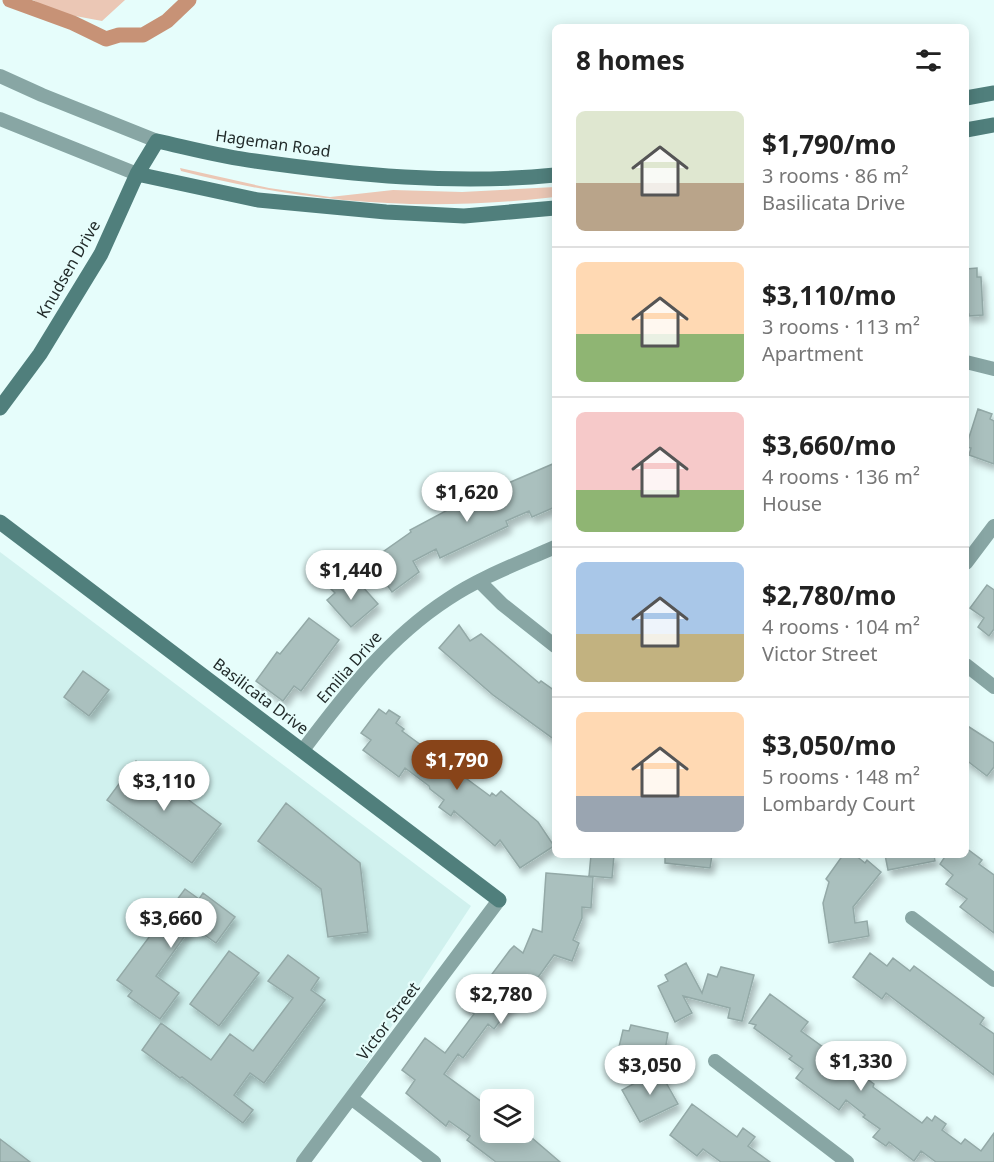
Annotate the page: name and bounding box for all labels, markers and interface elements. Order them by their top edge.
text: 8 homes [576,42,685,78]
icon: filters [912,44,945,77]
street label: Hageman Road [214,124,332,162]
text: $1,790/mo [762,126,896,162]
icon: home [624,135,696,207]
text: 3 rooms · 86 m² [762,162,909,189]
text: Basilicata Drive [762,189,905,216]
street label: Knudsen Drive [31,216,105,322]
text: $3,110/mo [762,277,896,313]
icon: home [624,286,696,358]
text: 3 rooms · 113 m² [762,313,920,340]
text: Apartment [762,340,863,367]
text: $3,660/mo [762,427,896,463]
icon: home [624,436,696,508]
text: 4 rooms · 136 m² [762,463,920,490]
pin: $1,620 [418,472,516,523]
text: $1,620 [436,478,498,505]
text: House [762,490,822,517]
pin: $1,440 [302,550,400,601]
text: $1,440 [320,556,382,583]
text: $2,780/mo [762,577,896,613]
icon: home [624,586,696,658]
text: 4 rooms · 104 m² [762,613,920,640]
street label: Emilia Drive [312,626,386,708]
text: Victor Street [762,640,877,667]
street label: Basilicata Drive [209,653,313,739]
text: $3,050/mo [762,727,896,763]
icon: home [624,736,696,808]
pin: $1,790 [408,740,506,791]
text: $1,790 [426,746,488,773]
pin: $3,110 [115,761,213,812]
text: 5 rooms · 148 m² [762,763,920,790]
text: $3,110 [133,767,195,794]
text: Lombardy Court [762,790,915,817]
pin: $3,660 [122,898,220,949]
text: $3,660 [140,904,202,931]
pin: $2,780 [452,974,550,1025]
street label: Victor Street [351,977,425,1064]
text: $2,780 [470,980,532,1007]
pin: $1,330 [812,1041,910,1092]
pin: $3,050 [601,1045,699,1096]
text: $1,330 [830,1047,892,1074]
text: $3,050 [619,1051,681,1078]
map controls [480,1089,534,1143]
button: layers [480,1089,534,1143]

